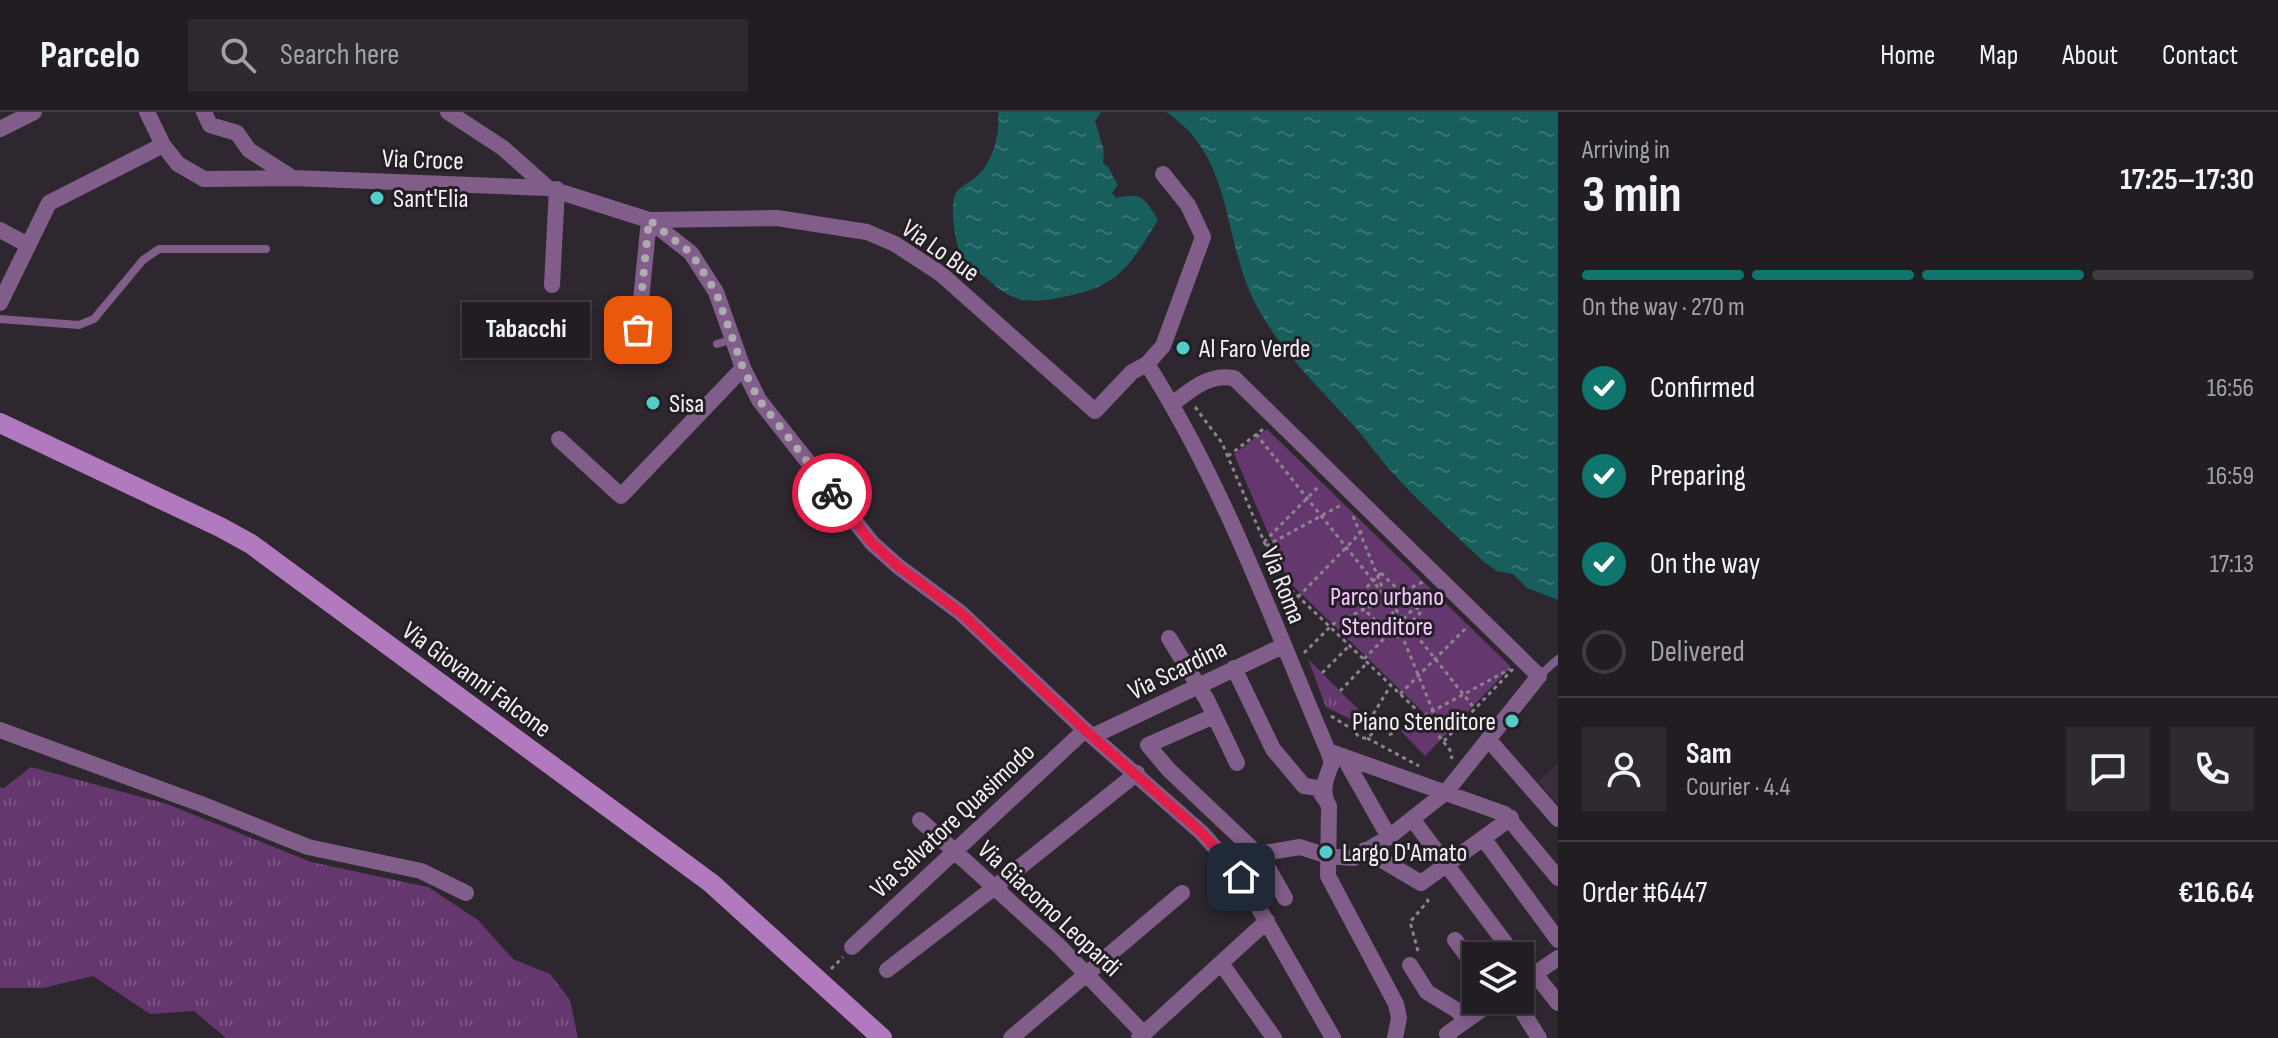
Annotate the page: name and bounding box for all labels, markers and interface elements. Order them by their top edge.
search box [188,19,748,91]
text: Parcelo [40,33,140,78]
icon: search [216,33,260,77]
text: Search here [280,37,399,73]
text: Home [1880,39,1935,72]
text: Map [1979,39,2018,72]
text: About [2062,39,2118,72]
text: Contact [2162,39,2238,72]
text: Arriving in [1582,135,1670,166]
street label: Via Croce [382,144,464,177]
text: 17:25–17:30 [2120,162,2254,198]
text: 3 min [1582,164,1682,227]
place label: Sant'Elia [393,184,468,215]
marker: Sant'Elia [368,189,386,207]
street label: Via Lo Bue [895,213,985,289]
text: On the way · 270 m [1582,292,1745,323]
pin [604,296,672,364]
callout: Tabacchi [462,302,590,358]
icon: bag [616,308,660,352]
text: Tabacchi [485,314,567,345]
place label: Al Faro Verde [1198,334,1311,365]
marker: Al Faro Verde [1174,339,1192,357]
icon: check [1582,366,1626,410]
text: Confirmed [1650,370,1755,406]
text: 16:56 [2207,373,2254,404]
place label: Sisa [669,389,704,420]
marker: Sisa [644,394,662,412]
courier [792,453,872,533]
icon: check [1582,454,1626,498]
text: Preparing [1650,458,1746,494]
text: 16:59 [2207,461,2254,492]
icon: bike [810,471,854,515]
icon: check [1582,542,1626,586]
street label: Via Roma [1253,543,1312,628]
text: On the way [1650,546,1760,582]
text: 17:13 [2210,549,2254,580]
park label: Parco urbano Stenditore [1330,582,1444,643]
street label: Via Giovanni Falcone [395,616,557,745]
street label: Via Scardina [1123,633,1232,707]
text: Delivered [1650,634,1745,670]
place label: Piano Stenditore [1352,707,1496,738]
marker: Piano Stenditore [1503,712,1521,730]
button: person [1582,727,1666,811]
button: chat [2066,727,2150,811]
button: phone [2170,727,2254,811]
text: Sam [1686,736,1732,772]
street label: Via Salvatore Quasimodo [864,737,1042,905]
text: Courier · 4.4 [1686,772,1790,803]
street label: Via Giacomo Leopardi [971,835,1127,984]
place label: Largo D'Amato [1342,838,1467,869]
pin [1207,843,1275,911]
marker: Largo D'Amato [1317,843,1335,861]
icon: home [1219,855,1263,899]
text: Order #6447 [1582,875,1707,911]
text: €16.64 [2178,875,2254,911]
map controls [1462,942,1534,1014]
button: layers [1462,942,1534,1014]

